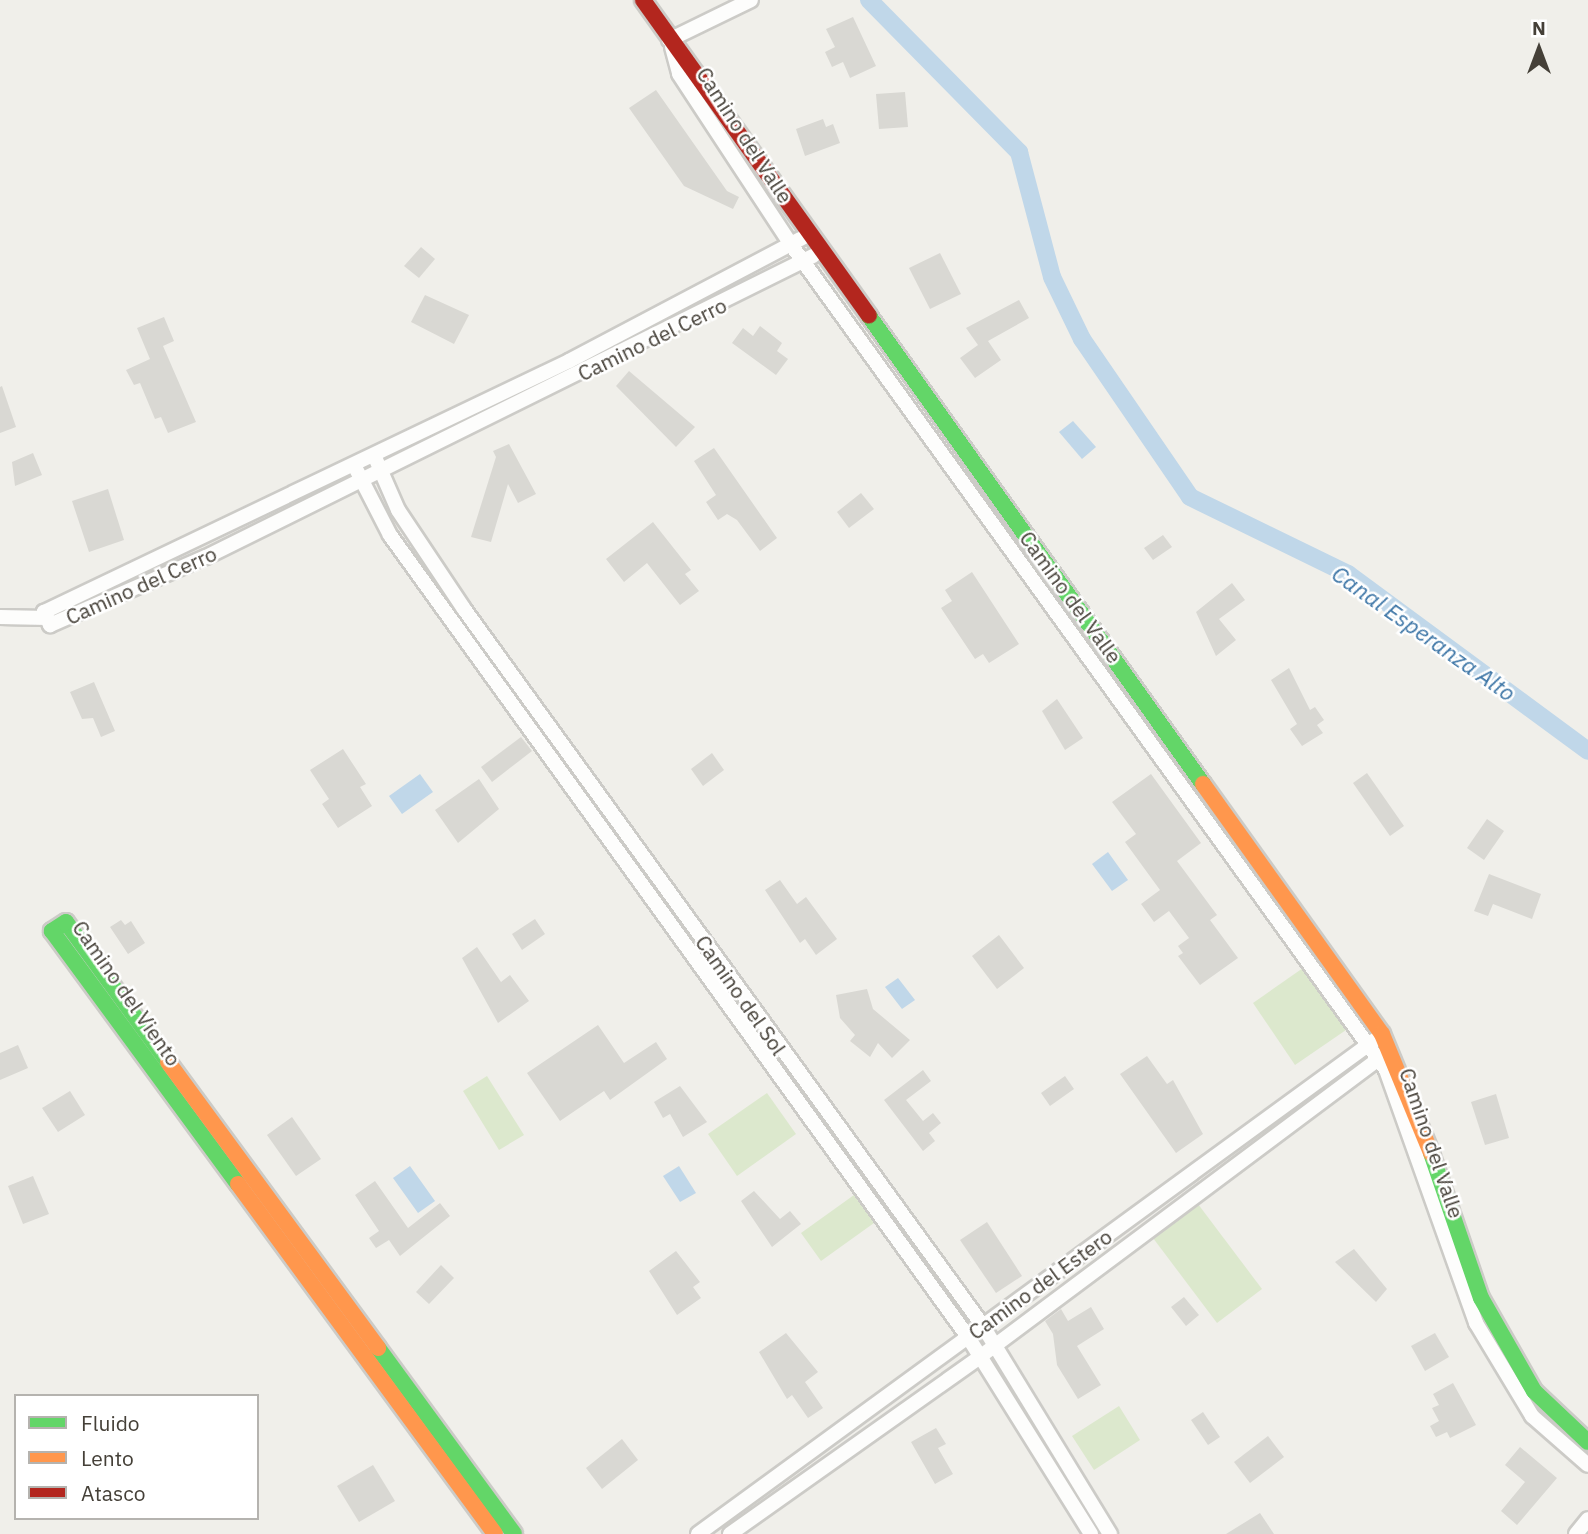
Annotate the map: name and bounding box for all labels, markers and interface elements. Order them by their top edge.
north arrow [1504,14,1574,84]
text: N [1532,16,1546,40]
street label: Camino del Valle [692,62,798,208]
street label: Camino del Cerro [573,292,731,386]
street label: Camino del Valle [1015,526,1127,668]
street label: Camino del Cerro [62,540,220,630]
water label: Canal Esperanza Alto [1327,559,1521,707]
street label: Camino del Viento [68,916,186,1070]
street label: Camino del Sol [690,930,792,1060]
street label: Camino del Valle [1395,1065,1469,1221]
street label: Camino del Estero [963,1223,1117,1345]
legend [14,1394,259,1520]
text: Fluido [81,1409,140,1437]
text: Lento [81,1444,134,1472]
text: Atasco [81,1479,145,1507]

